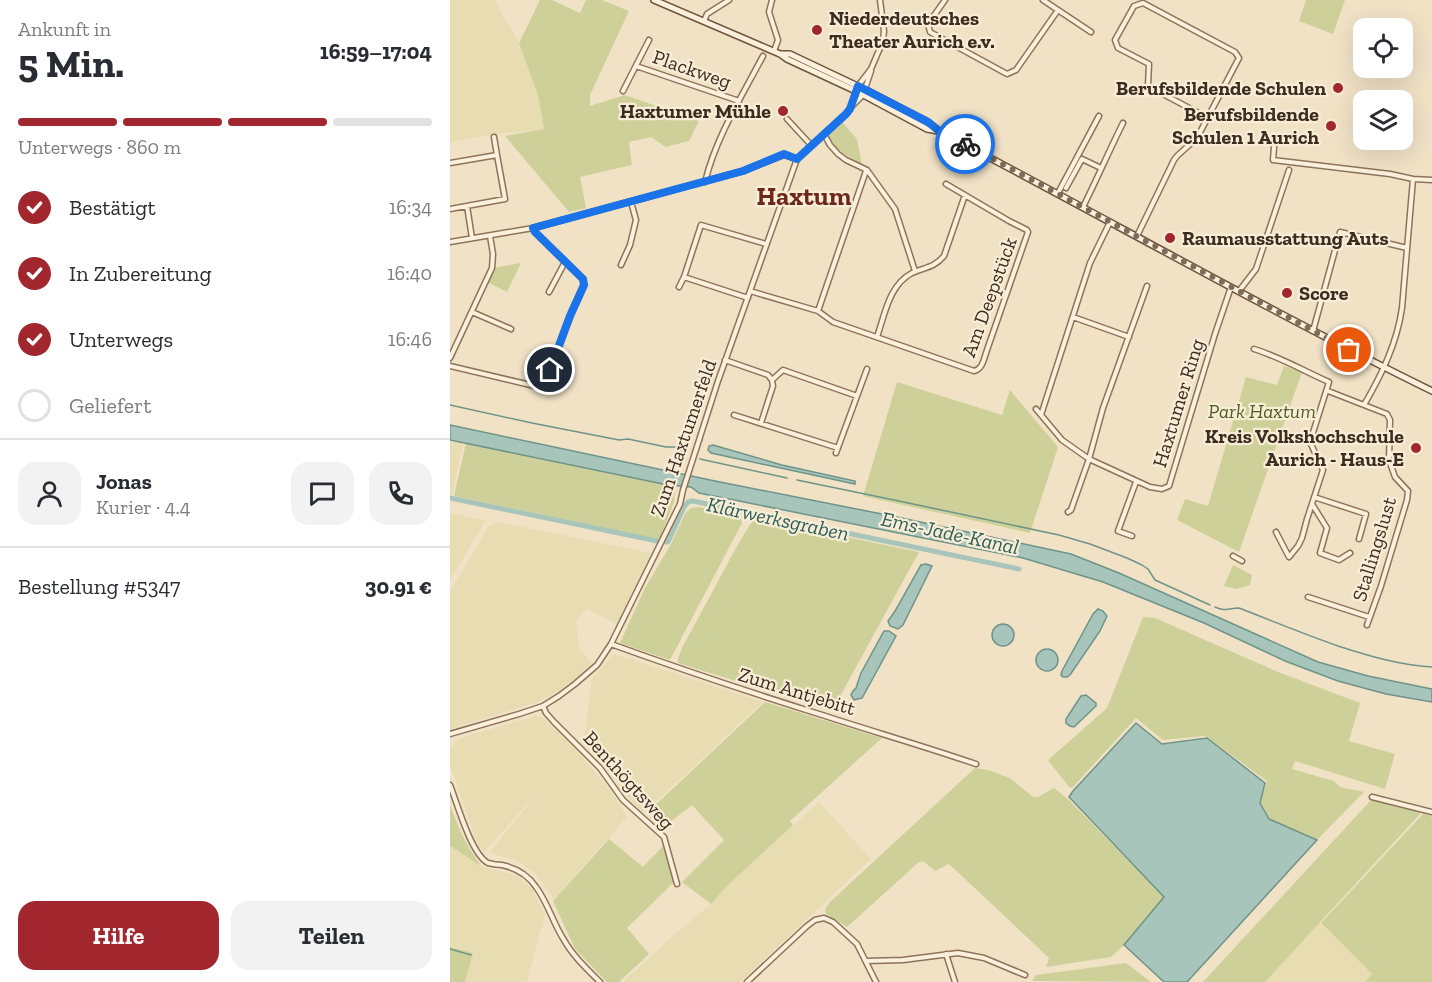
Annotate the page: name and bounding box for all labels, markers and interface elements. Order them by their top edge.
place label: Niederdeutsches Theater Aurich e.v. [829,6,995,53]
text: Ankunft in [18,17,111,41]
map controls [1353,18,1413,150]
button: locate [1353,18,1413,78]
marker: Niederdeutsches Theater Aurich e.v. [810,23,824,37]
text: 16:59–17:04 [320,38,432,65]
text: 5 Min. [18,40,124,87]
street label: Plackweg [650,44,735,94]
place label: Berufsbildende Schulen [1116,76,1326,100]
marker: Berufsbildende Schulen [1331,81,1345,95]
button: layers [1353,90,1413,150]
place label: Haxtumer Mühle [620,99,771,123]
place label: Berufsbildende Schulen 1 Aurich [1172,102,1319,149]
marker: Haxtumer Mühle [776,104,790,118]
courier [935,114,995,174]
marker: Berufsbildende Schulen 1 Aurich [1324,119,1338,133]
icon: bike [949,128,982,161]
text: Unterwegs · 860 m [18,135,181,159]
district label: Haxtum [756,180,852,212]
icon: check [18,191,51,224]
text: Bestätigt [69,194,156,221]
text: 16:34 [389,195,432,219]
place label: Raumausstattung Auts [1182,226,1389,250]
marker: Raumausstattung Auts [1163,231,1177,245]
street label: Am Deepstück [956,233,1022,360]
icon: check [18,257,51,290]
text: In Zubereitung [69,260,212,287]
text: 16:40 [387,261,432,285]
place label: Score [1299,281,1349,305]
marker: Score [1280,286,1294,300]
icon: check [18,323,51,356]
pin [1323,324,1374,375]
text: Unterwegs [69,326,173,353]
text: 16:46 [388,327,432,351]
icon: bag [1332,333,1365,366]
street label: Haxtumer Ring [1147,336,1209,470]
pin [524,344,575,395]
icon: home [533,353,566,386]
street label: Zum Haxtumerfeld [645,356,721,520]
text: Geliefert [69,392,152,419]
park label: Park Haxtum [1208,399,1316,423]
place label: Kreis Volkshochschule Aurich - Haus-E [1205,424,1404,471]
marker: Kreis Volkshochschule Aurich - Haus-E [1409,441,1423,455]
button: person [18,462,81,525]
button: chat [291,462,354,525]
button: phone [369,462,432,525]
text: Jonas [96,468,152,495]
water label: Klärwerksgraben [705,491,851,546]
street label: Stallingslust [1347,493,1401,604]
text: Kurier · 4.4 [96,495,191,519]
water label: Ems-Jade-Kanal [879,506,1021,559]
text: Bestellung #5347 [18,573,180,600]
text: 30.91 € [365,573,432,600]
street label: Zum Antjebitt [736,662,859,720]
street label: Benthögtsweg [578,726,680,834]
button: Hilfe [18,901,219,970]
button: Teilen [231,901,432,970]

